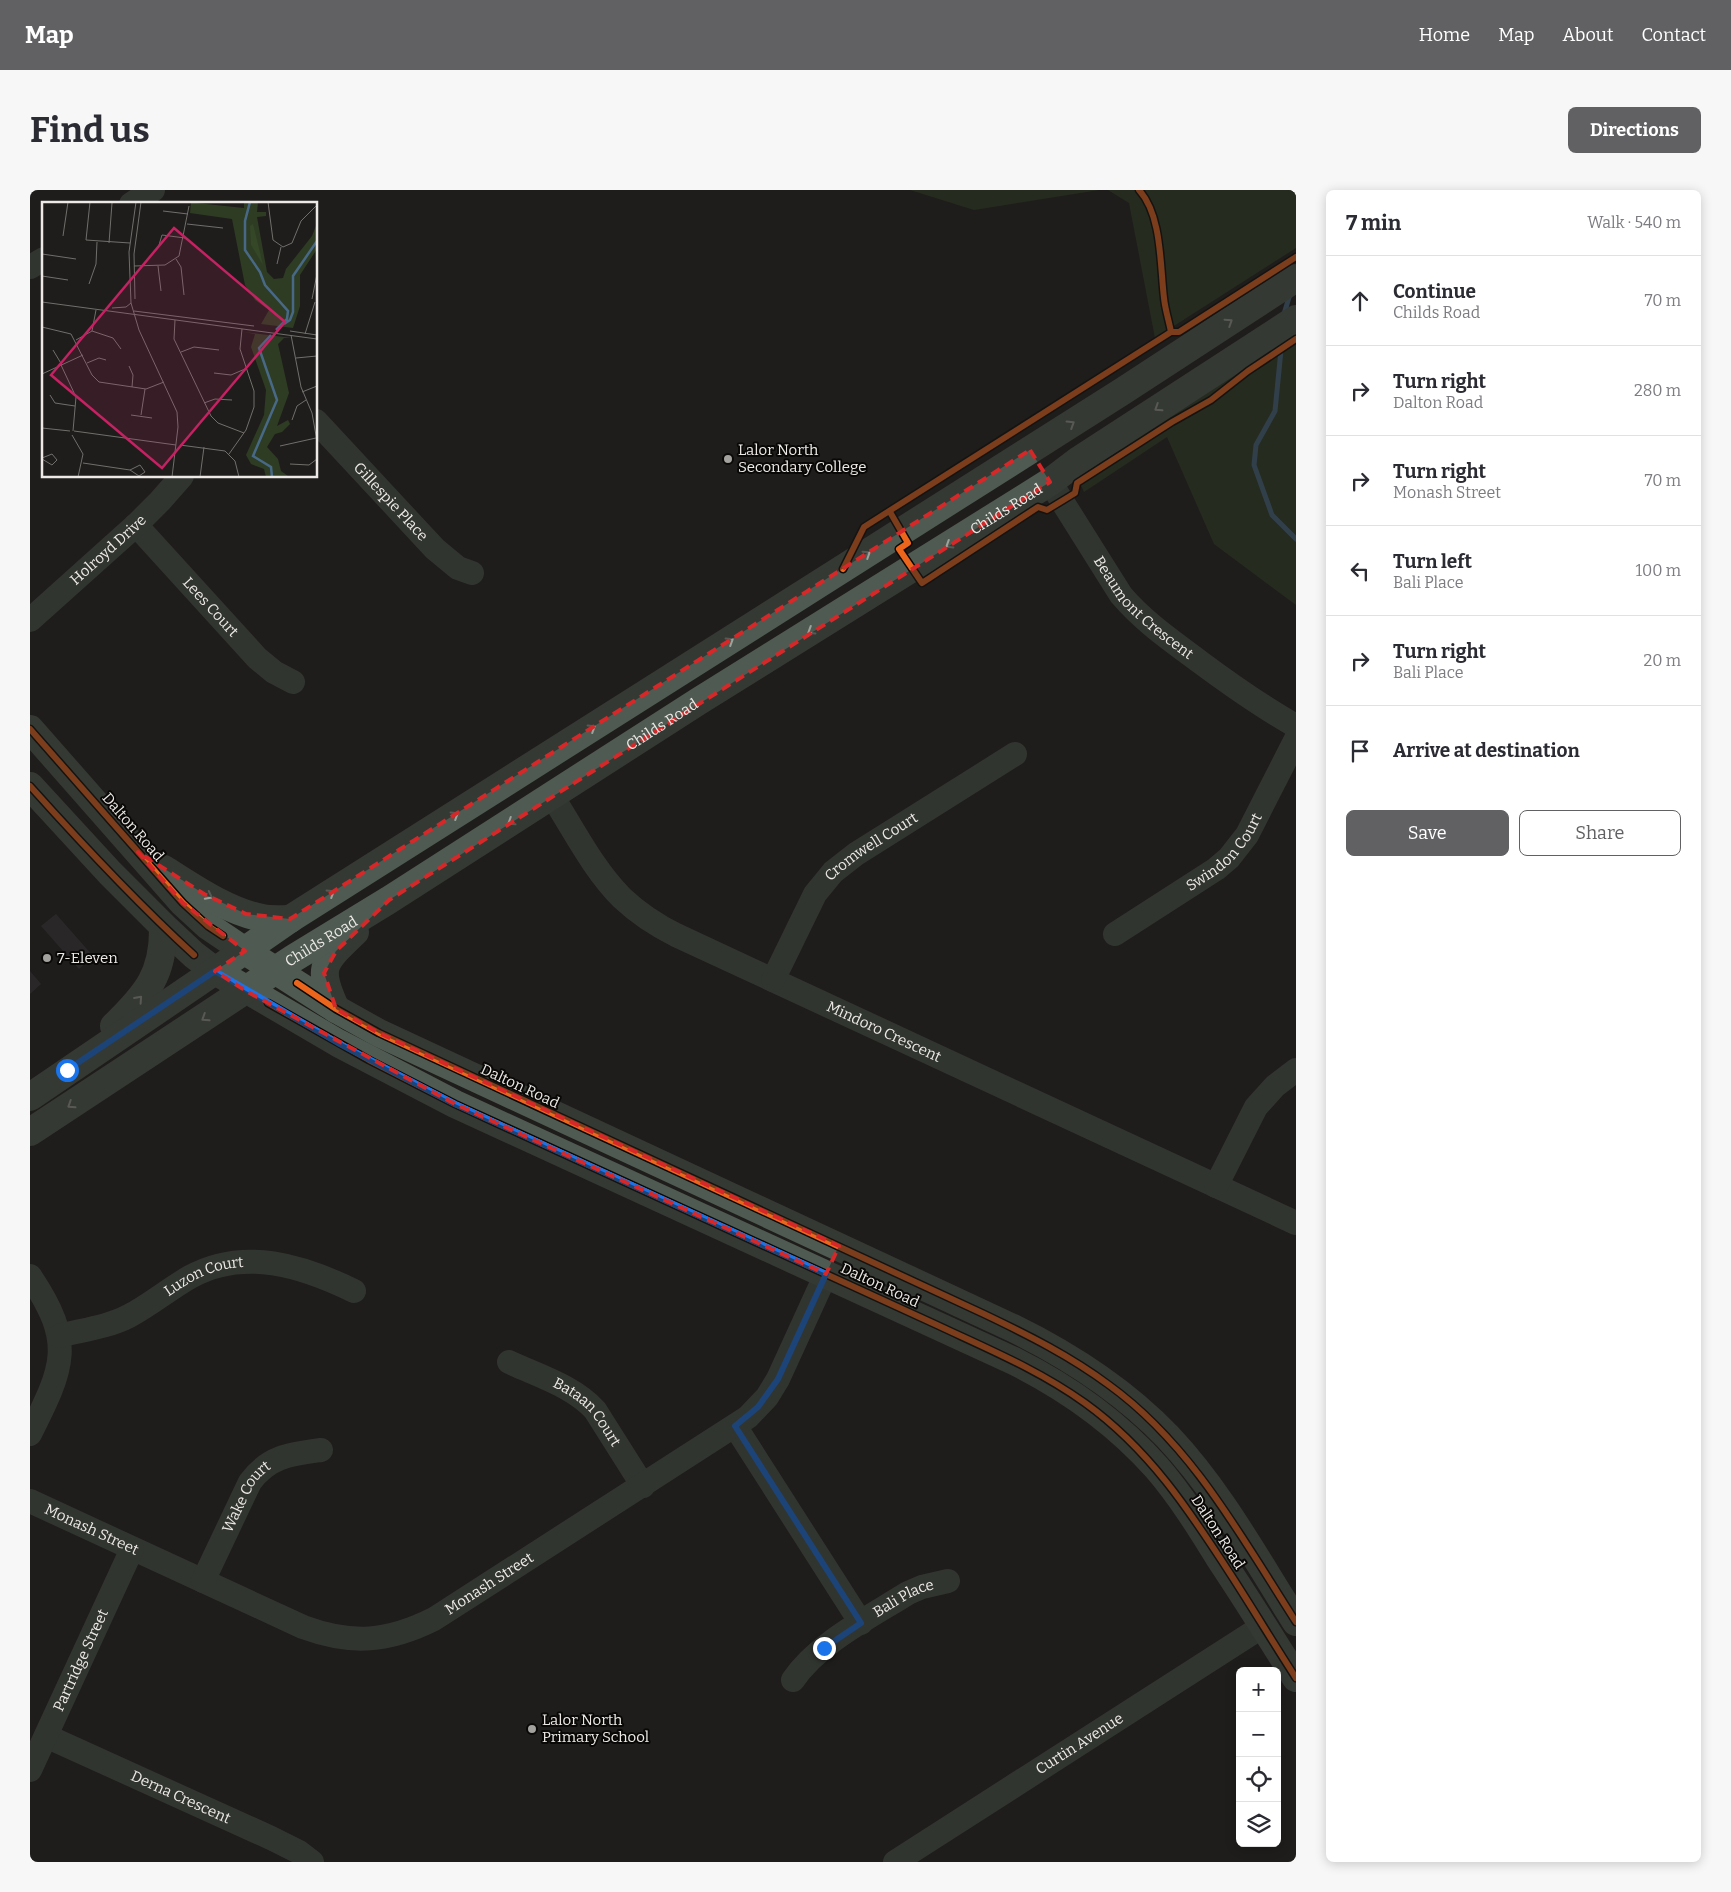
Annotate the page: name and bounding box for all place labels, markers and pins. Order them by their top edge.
place label: Lalor North Secondary College [738,441,866,476]
marker: Lalor North Secondary College [722,453,734,465]
place label: 7-Eleven [57,949,118,967]
marker: 7-Eleven [41,952,53,964]
place label: Lalor North Primary School [542,1711,649,1746]
marker: Lalor North Primary School [526,1723,538,1735]

